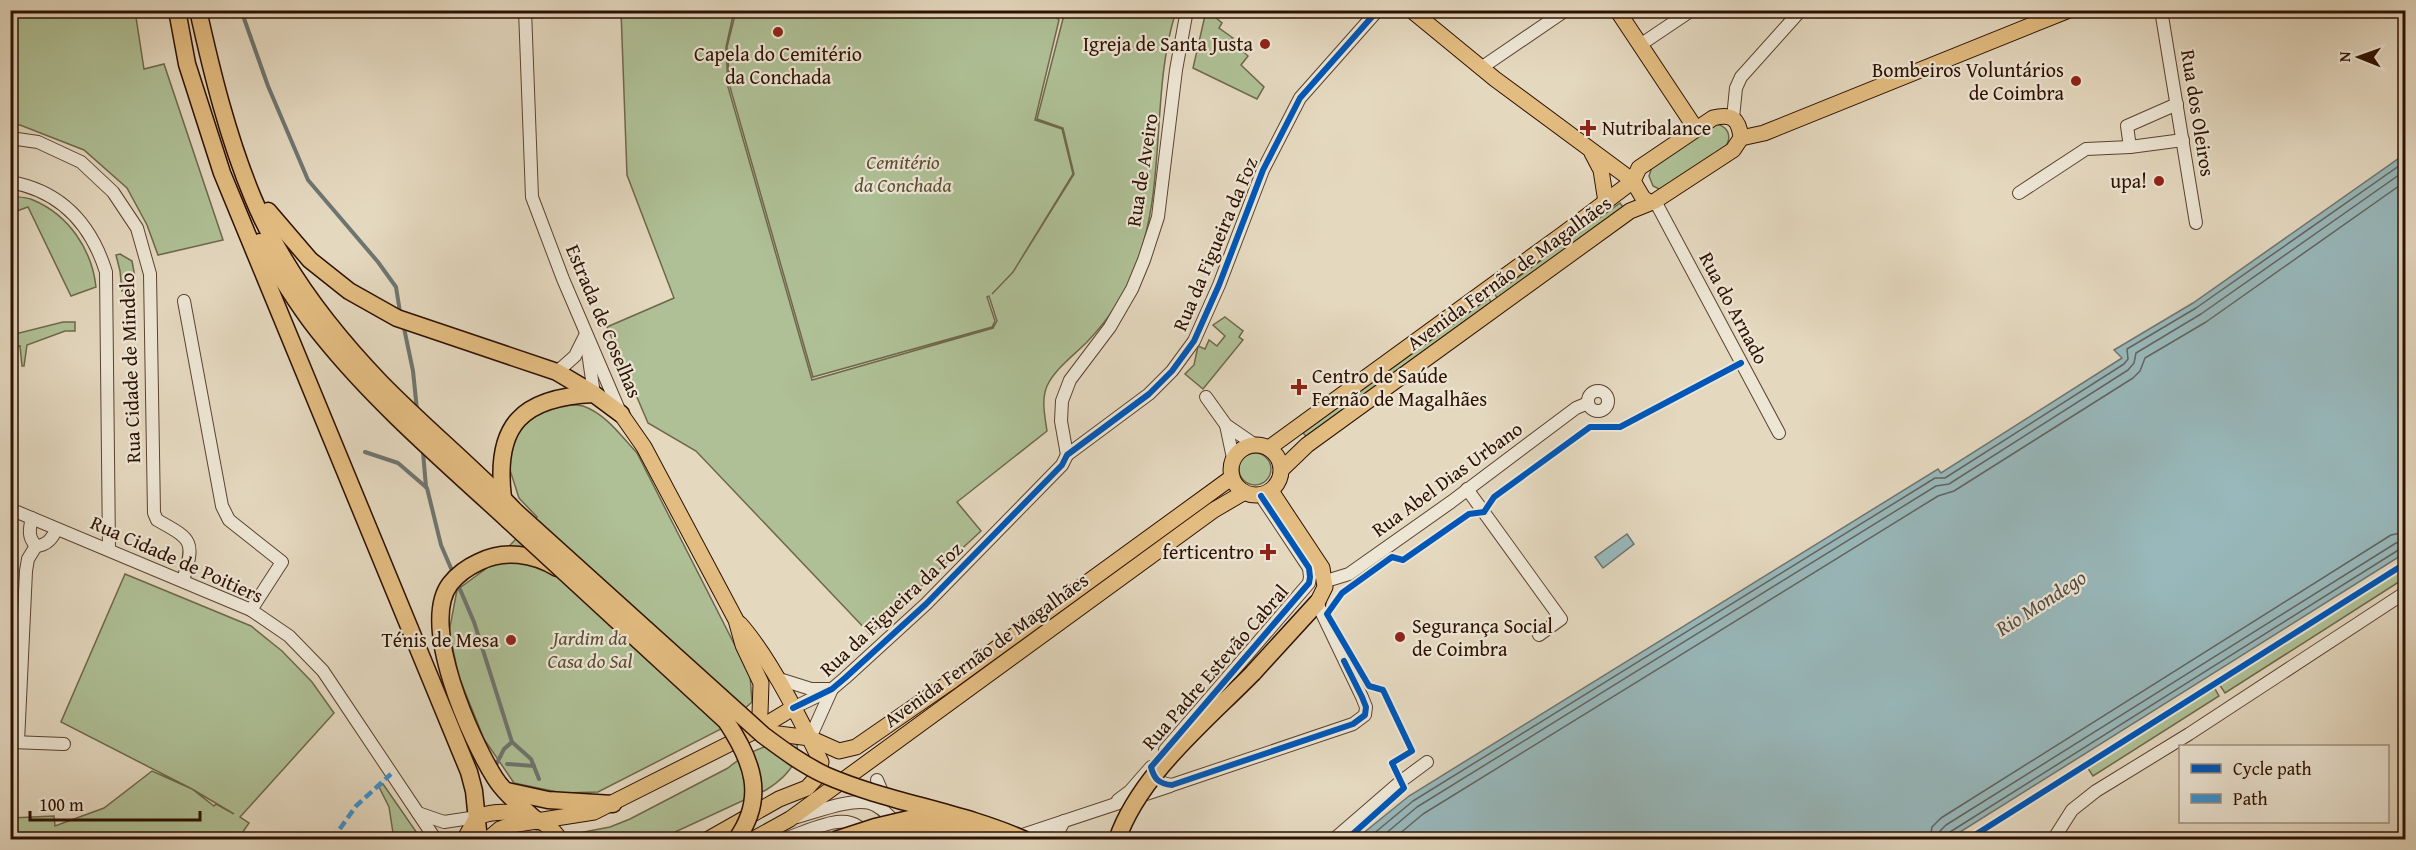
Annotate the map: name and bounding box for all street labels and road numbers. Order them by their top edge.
street label: Rua dos Oleiros [2174,47,2223,179]
street label: Rua de Aveiro [1118,111,1165,229]
street label: Rua da Figueira da Foz [1165,152,1264,335]
street label: Avenida Fernão de Magalhães [1400,188,1617,357]
street label: Estrada de Coselhas [559,240,650,402]
street label: Rua do Arnado [1693,246,1776,369]
street label: Rua Cidade de Mindelo [112,272,147,464]
street label: Rua Abel Dias Urbano [1365,414,1528,543]
street label: Rua Cidade de Poitiers [86,507,268,610]
street label: Rua da Figueira da Foz [813,534,969,683]
street label: Avenida Fernão de Magalhães [877,565,1094,734]
street label: Rua Padre Estevão Cabral [1134,577,1295,756]

